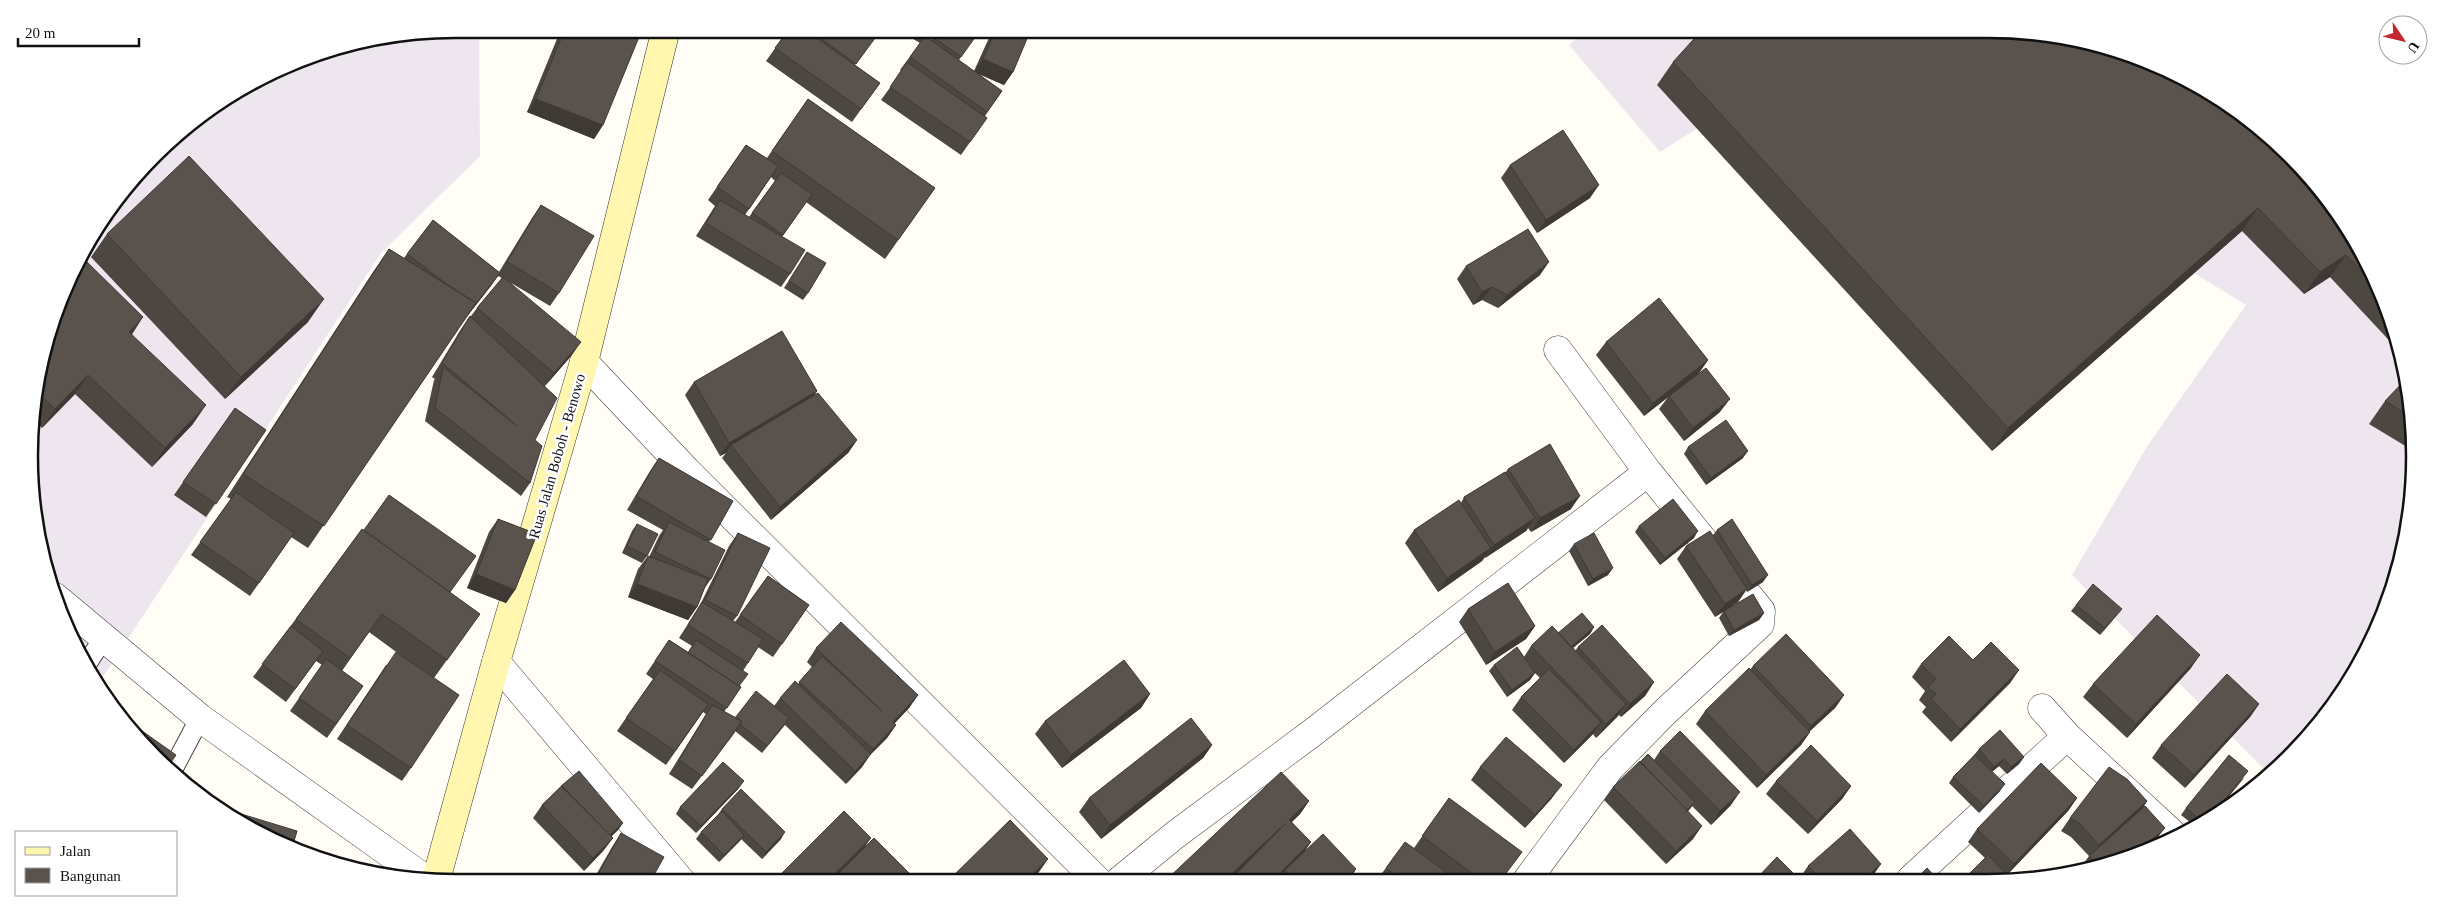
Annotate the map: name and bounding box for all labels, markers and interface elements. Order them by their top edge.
scale bar [18,15,139,47]
north arrow [2378,15,2428,65]
text: 20 m [25,25,56,41]
text: U [2404,39,2422,56]
street label: Ruas Jalan Boboh - Benowo [526,372,588,540]
legend [15,831,178,896]
text: Jalan [60,843,91,859]
text: Bangunan [60,868,121,884]

